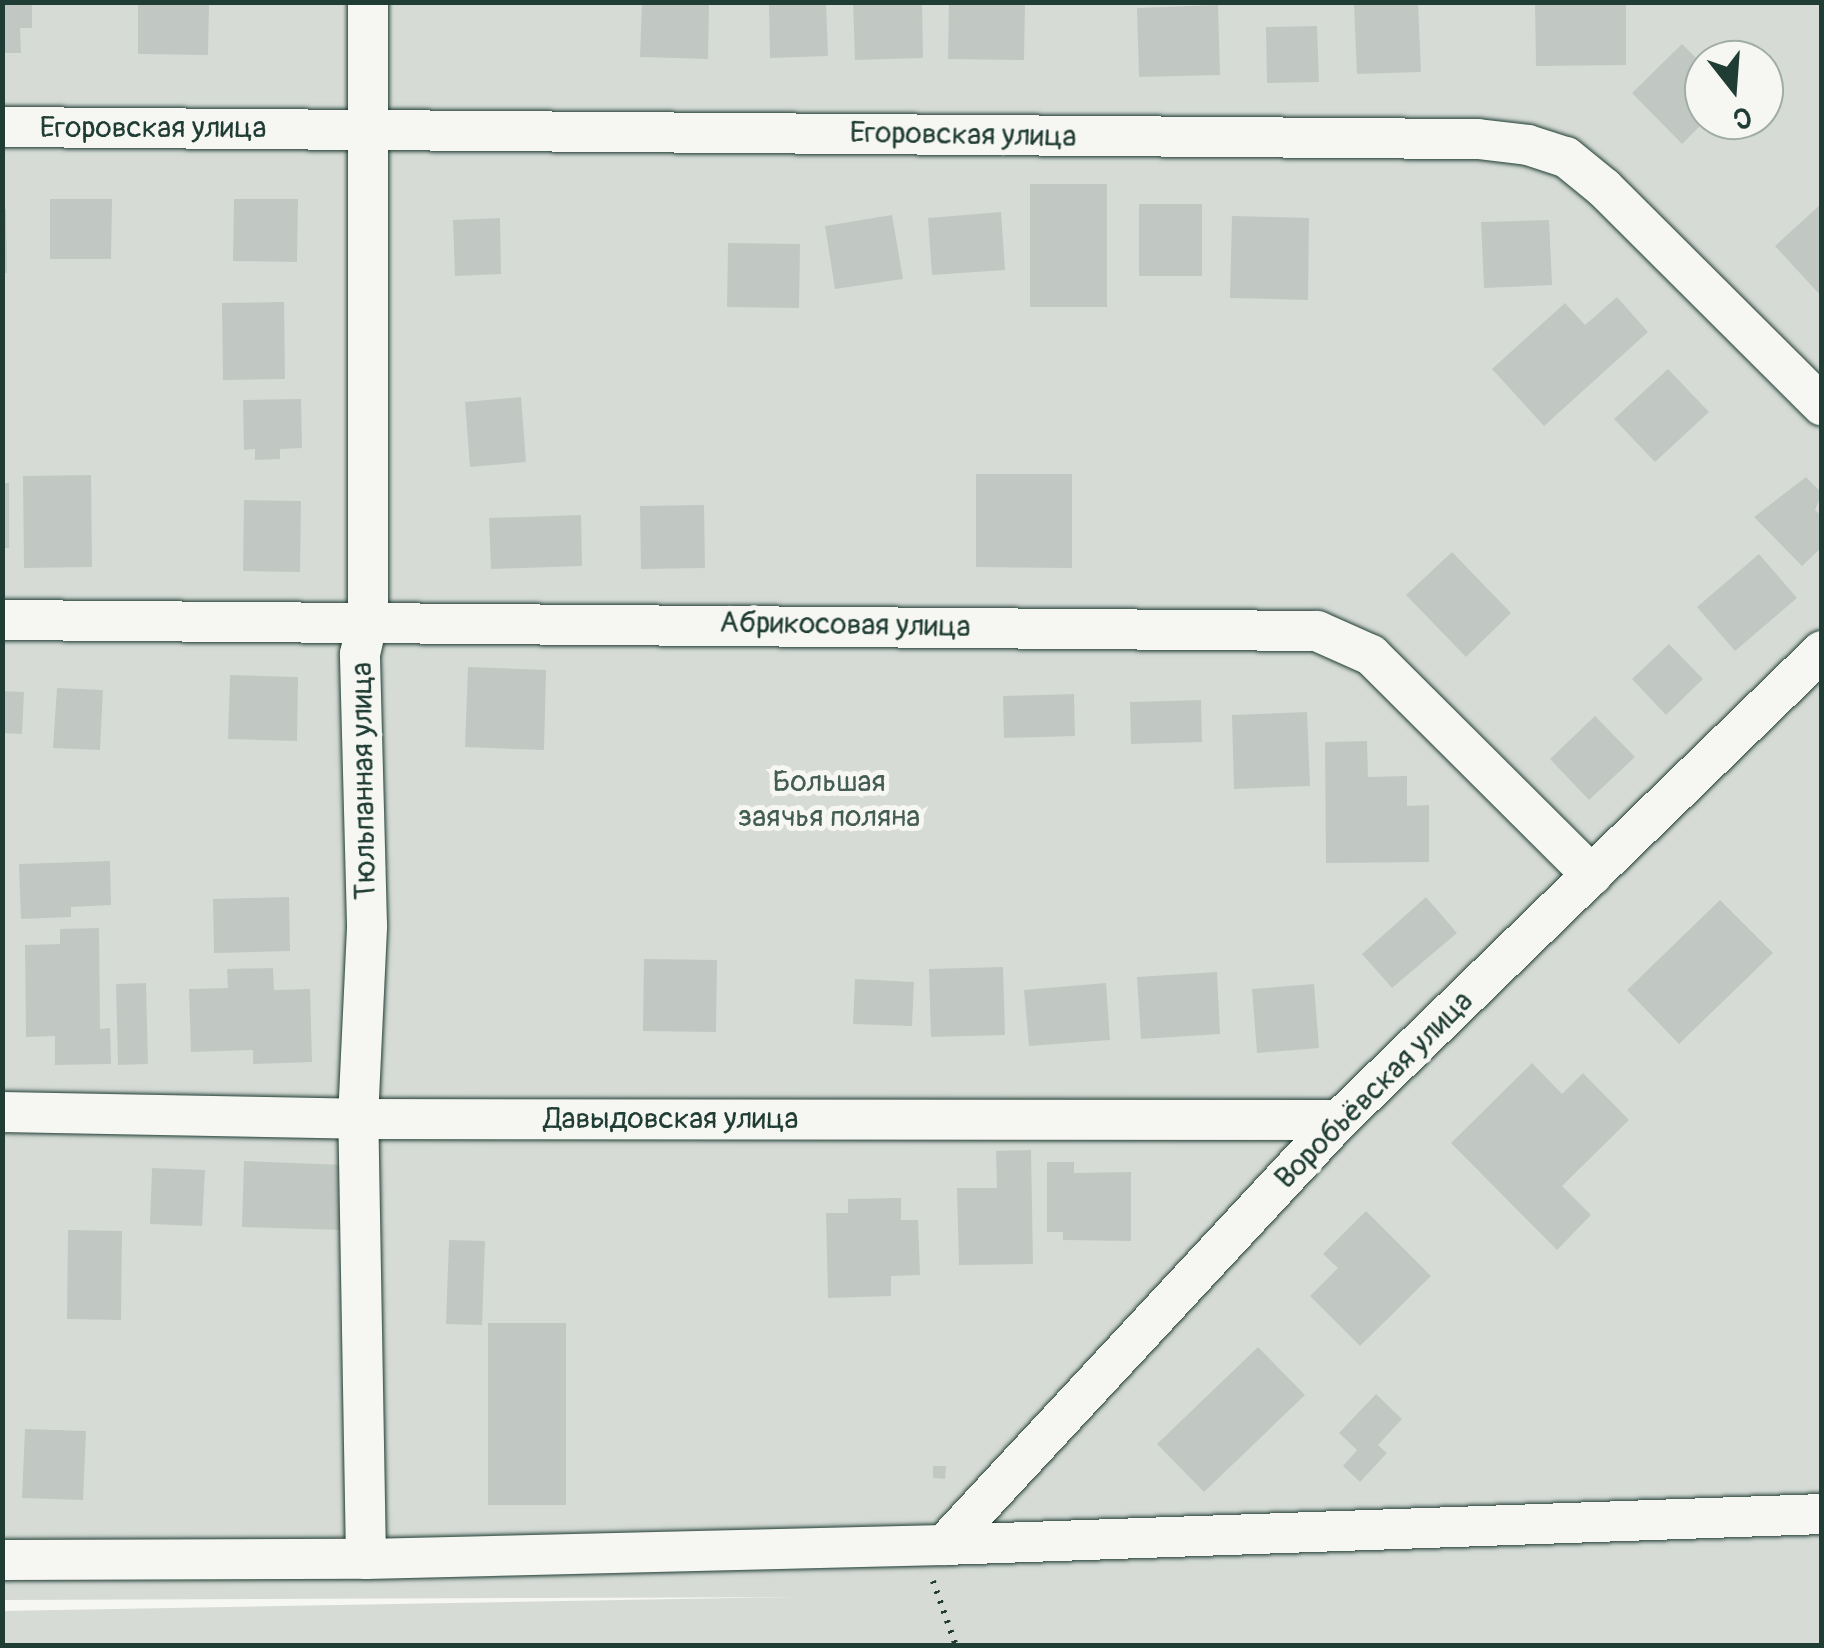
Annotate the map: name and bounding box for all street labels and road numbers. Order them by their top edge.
street label: Егоровская улица [40,110,266,146]
street label: Егоровская улица [849,115,1077,155]
street label: Абрикосовая улица [719,605,971,645]
street label: Тюльпанная улица [344,662,384,900]
street label: Воробьёвская улица [1267,983,1481,1197]
street label: Давыдовская улица [544,1101,798,1137]

